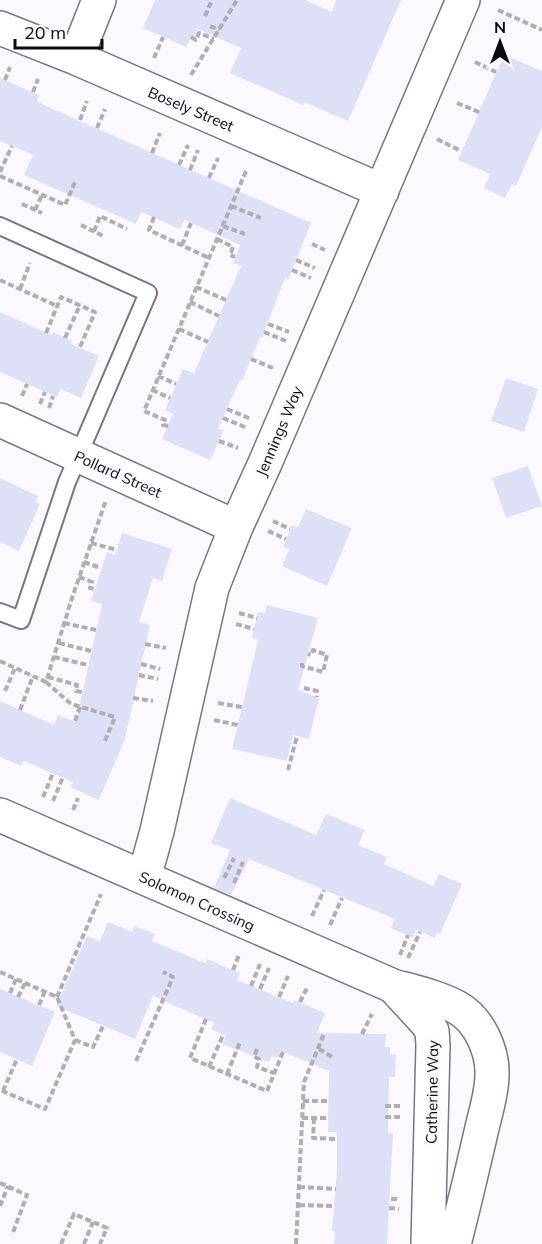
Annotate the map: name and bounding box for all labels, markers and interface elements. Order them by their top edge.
scale bar [15,12,102,50]
north arrow [470,12,530,72]
text: N [494,17,506,37]
text: 20 m [24,21,66,44]
street label: Bosely Street [145,82,237,136]
street label: Jennings Way [251,383,307,479]
street label: Pollard Street [71,446,165,502]
street label: Solomon Crossing [136,867,258,935]
street label: Catherine Way [422,1040,442,1144]

